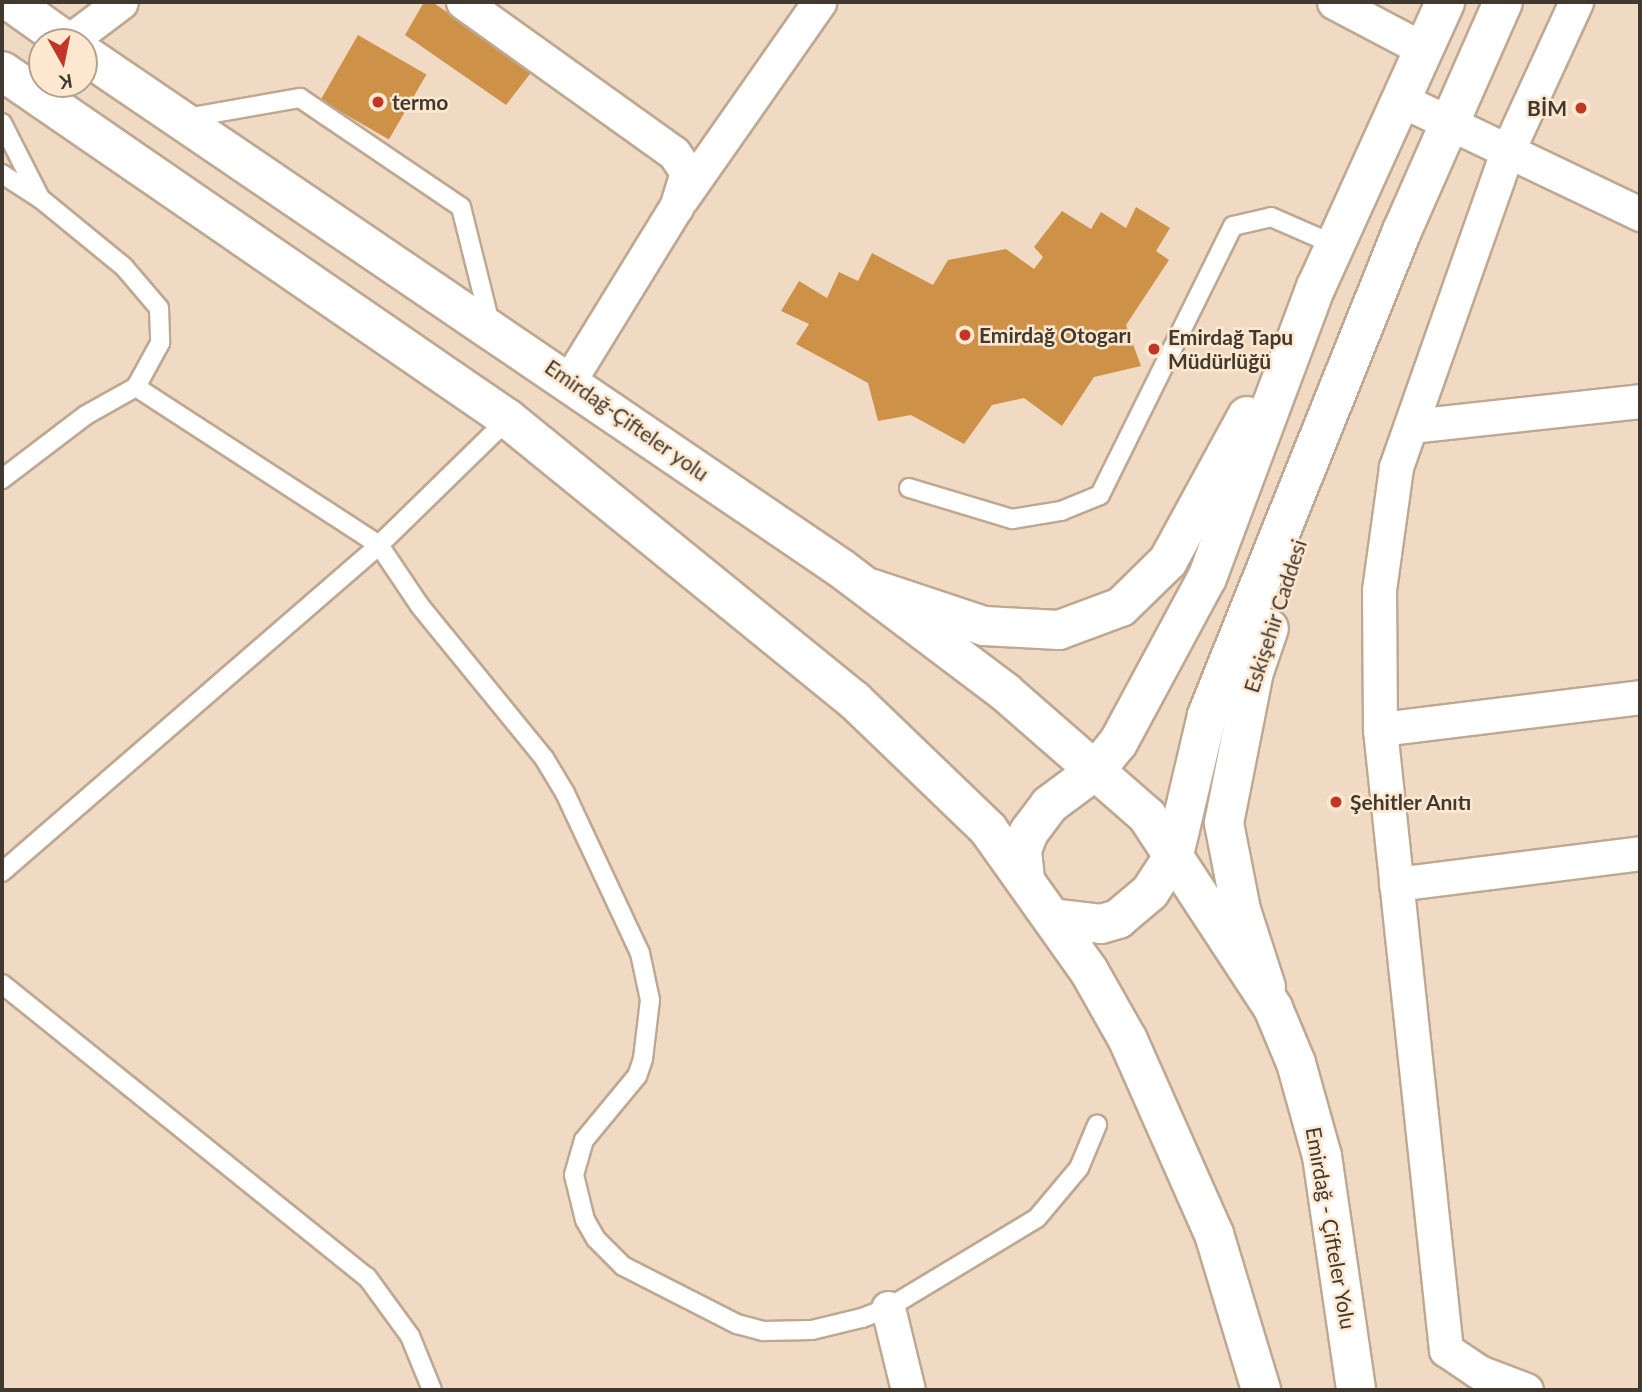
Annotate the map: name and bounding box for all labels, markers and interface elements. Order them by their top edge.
north arrow [28,28,98,98]
text: K [58,70,74,95]
place label: termo [392,89,448,115]
marker: termo [370,94,386,110]
place label: BİM [1527,95,1567,121]
marker: BİM [1573,100,1589,116]
place label: Emirdağ Otogarı [979,322,1132,348]
place label: Emirdağ Tapu Müdürlüğü [1168,324,1294,374]
marker: Emirdağ Otogarı [957,327,973,343]
marker: Emirdağ Tapu Müdürlüğü [1146,341,1162,357]
street label: Emirdağ-Çifteler yolu [540,354,714,486]
street label: Eskişehir Caddesi [1238,536,1312,696]
place label: Şehitler Anıtı [1350,789,1472,815]
marker: Şehitler Anıtı [1328,794,1344,810]
street label: Emirdağ - Çifteler Yolu [1301,1124,1361,1332]

